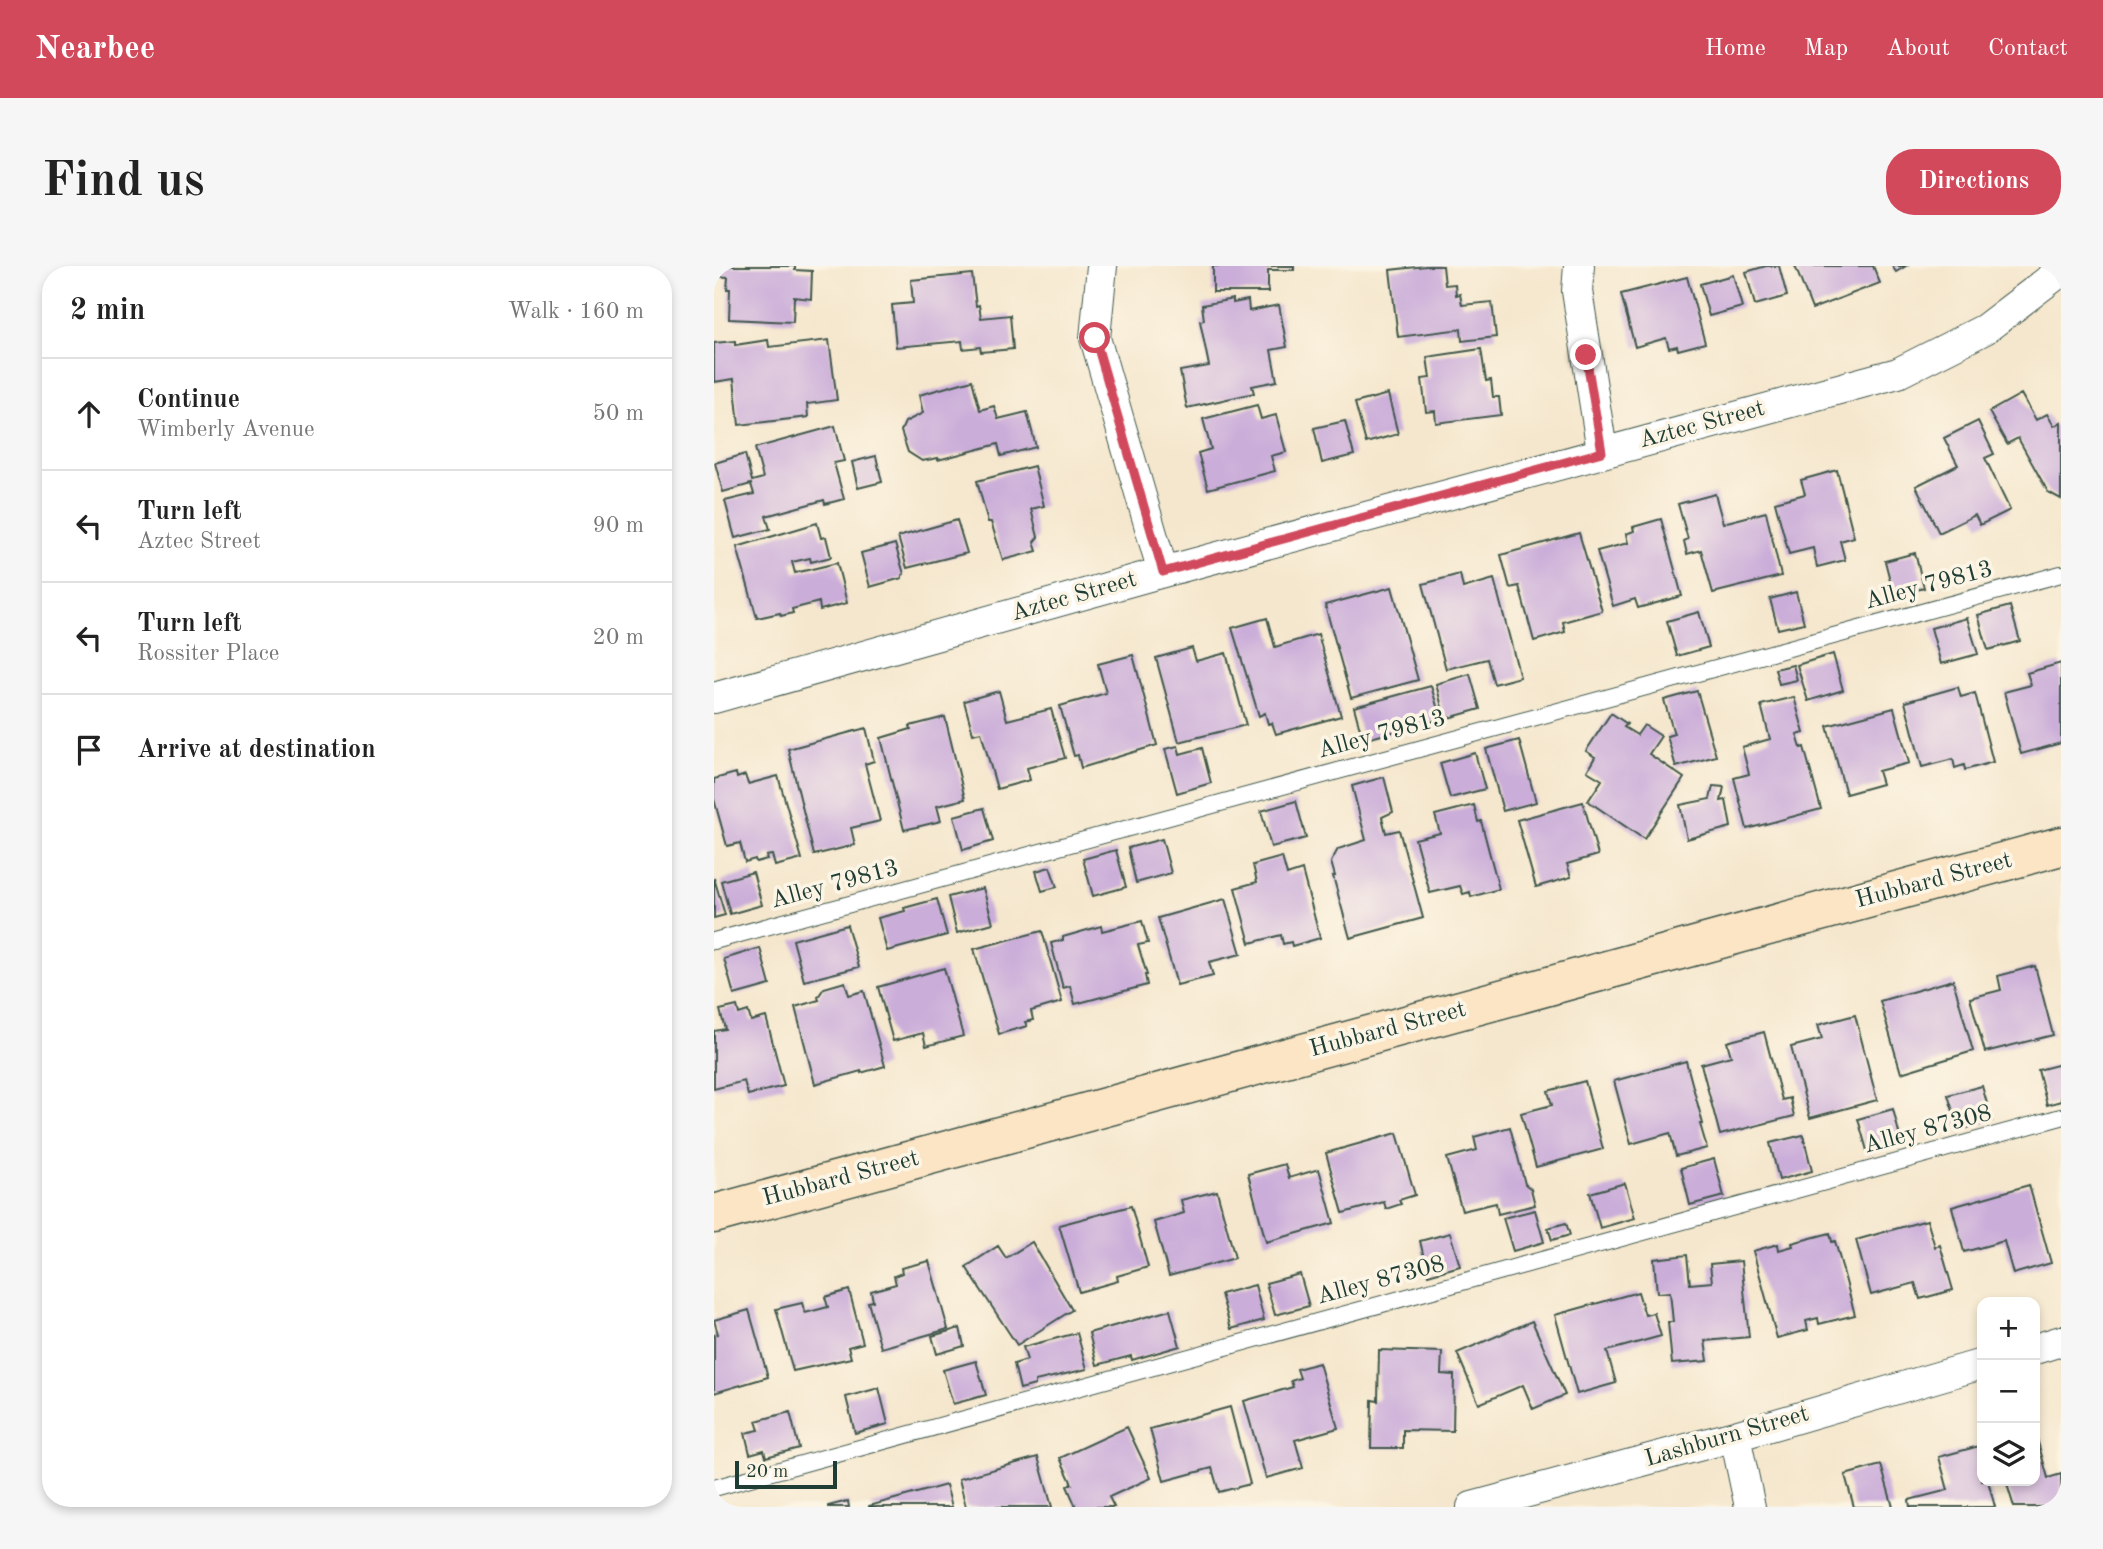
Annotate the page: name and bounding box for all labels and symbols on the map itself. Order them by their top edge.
route start [1079,322,1110,353]
route end [1570,339,1601,370]
street label: Aztec Street [1637,397,1767,453]
street label: Alley 79813 [1862,557,1996,615]
street label: Aztec Street [1009,568,1139,626]
street label: Alley 79813 [1315,706,1449,764]
street label: Hubbard Street [1853,849,2015,913]
street label: Alley 79813 [768,856,902,914]
street label: Hubbard Street [1307,998,1469,1062]
street label: Alley 87308 [1861,1101,1995,1159]
street label: Hubbard Street [760,1147,922,1211]
street label: Alley 87308 [1314,1252,1448,1310]
street label: Lashburn Street [1642,1402,1812,1472]
scale bar [735,1458,836,1490]

